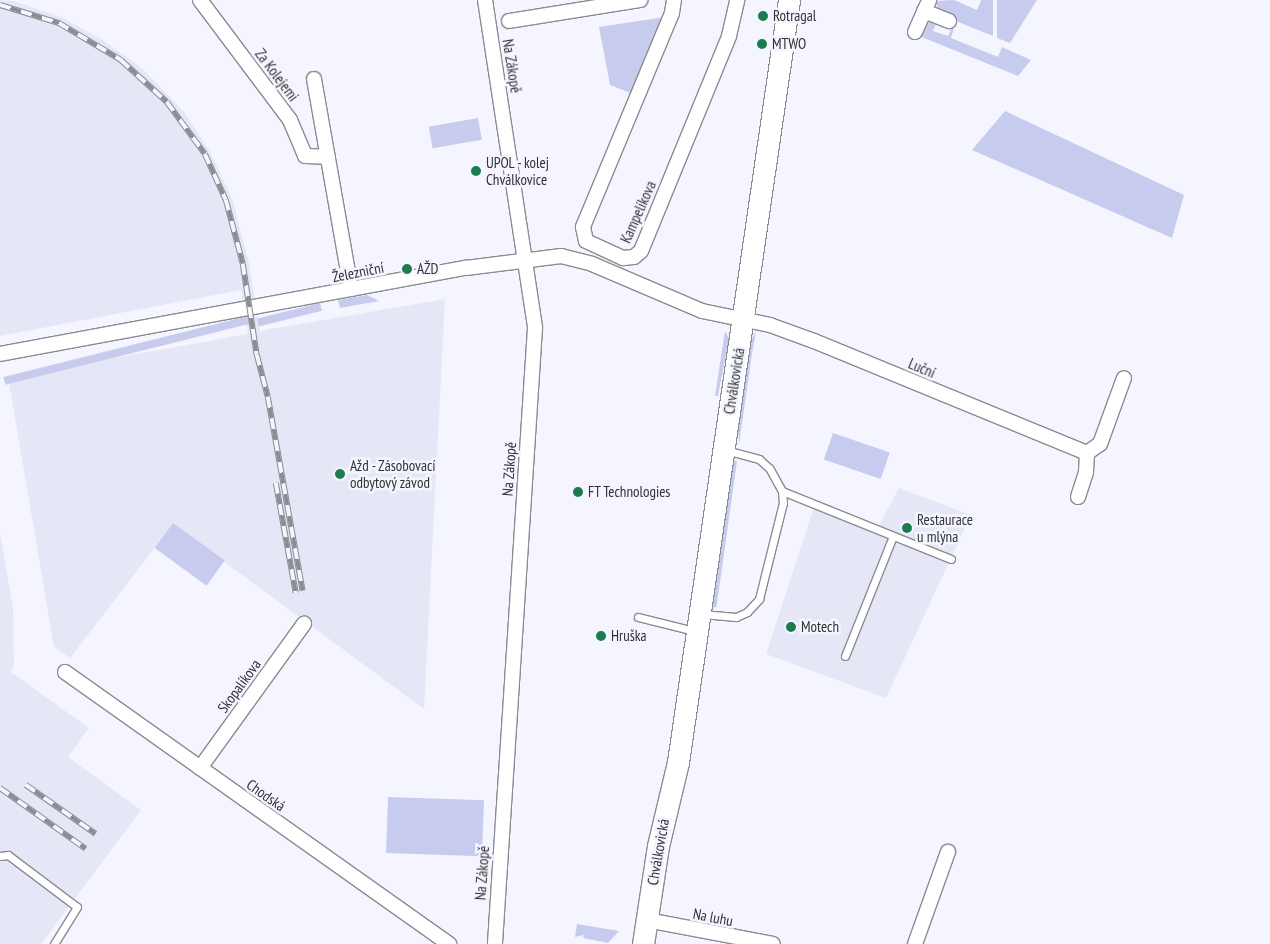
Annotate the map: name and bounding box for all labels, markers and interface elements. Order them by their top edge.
place label: Rotragal [773,7,816,25]
marker: Rotragal [757,10,769,22]
place label: MTWO [772,35,806,53]
street label: Na Zákopě [499,38,525,94]
marker: MTWO [756,38,768,50]
street label: Za Kolejemi [251,45,303,105]
place label: UPOL - kolej Chválkovice [486,153,551,188]
marker: UPOL - kolej Chválkovice [470,165,482,177]
street label: Kampelíkova [616,178,660,246]
street label: Železniční [331,258,385,286]
place label: AŽD [417,260,438,278]
marker: AŽD [401,263,413,275]
street label: Chválkovická [720,346,748,416]
street label: Luční [906,354,938,382]
street label: Na Zákopě [498,441,520,497]
place label: Ažd - Zásobovací odbytový závod [350,456,437,491]
marker: Ažd - Zásobovací odbytový závod [334,468,346,480]
place label: FT Technologies [588,483,671,501]
marker: FT Technologies [572,486,584,498]
place label: Restaurace u mlýna [917,510,973,545]
marker: Restaurace u mlýna [901,522,913,534]
place label: Motech [801,618,839,636]
marker: Motech [785,621,797,633]
place label: Hruška [611,627,647,645]
marker: Hruška [595,630,607,642]
street label: Skopalíkova [214,656,264,716]
street label: Chodská [243,775,289,815]
street label: Chválkovická [643,817,673,887]
street label: Na Zákopě [471,845,493,901]
street label: Na luhu [691,904,735,930]

